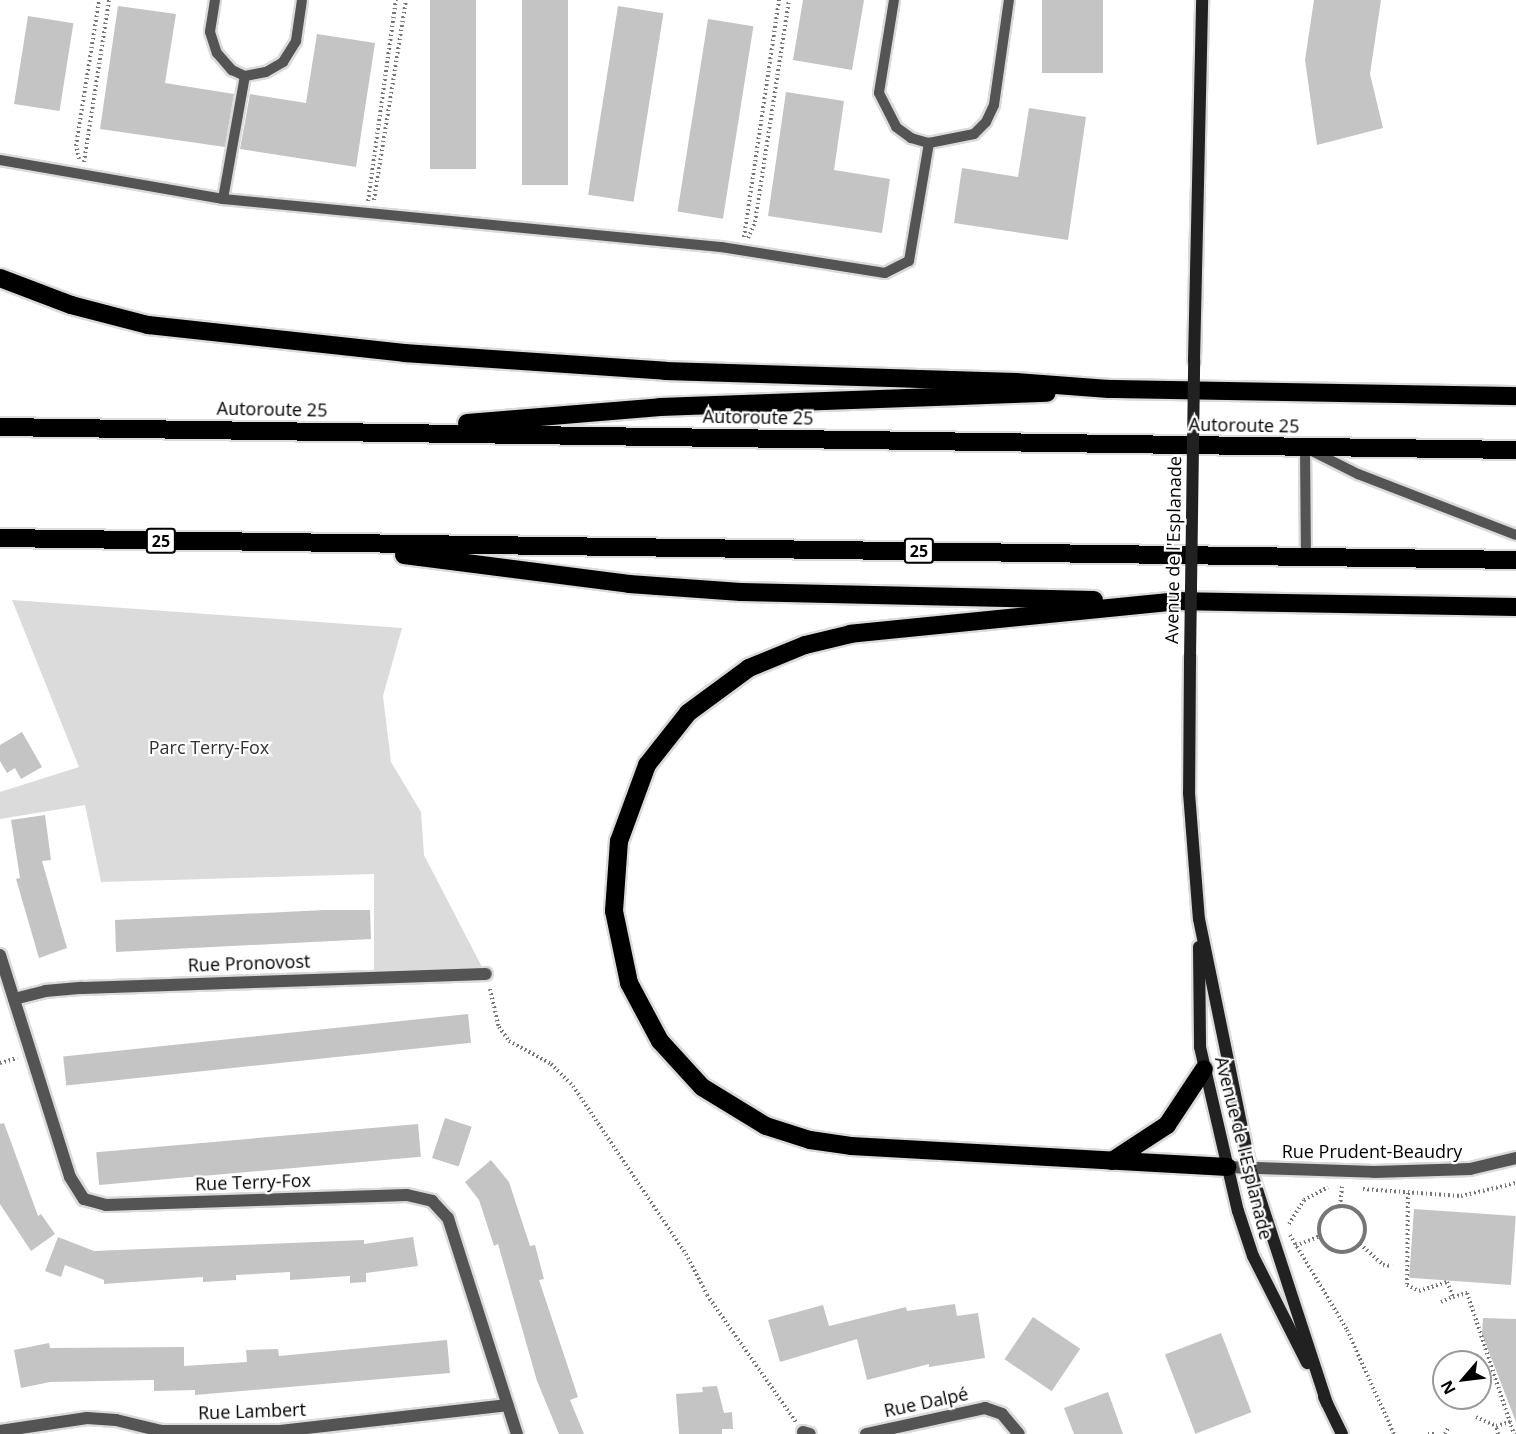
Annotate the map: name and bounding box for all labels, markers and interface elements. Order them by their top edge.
street label: Autoroute 25 [216,397,328,421]
street label: Autoroute 25 [702,405,814,429]
street label: Autoroute 25 [1188,413,1300,437]
street label: Avenue de l'Esplanade [1161,456,1185,644]
road number: 25 [144,528,178,554]
road number: 25 [902,538,936,564]
park label: Parc Terry-Fox [149,736,269,758]
street label: Rue Pronovost [187,950,311,976]
street label: Avenue de l'Esplanade [1211,1054,1277,1242]
street label: Rue Prudent-Beaudry [1282,1140,1462,1162]
street label: Rue Terry-Fox [195,1169,311,1195]
north arrow [1432,1350,1492,1410]
text: N [1435,1377,1461,1398]
street label: Rue Dalpé [882,1383,970,1421]
street label: Rue Lambert [198,1398,306,1424]

